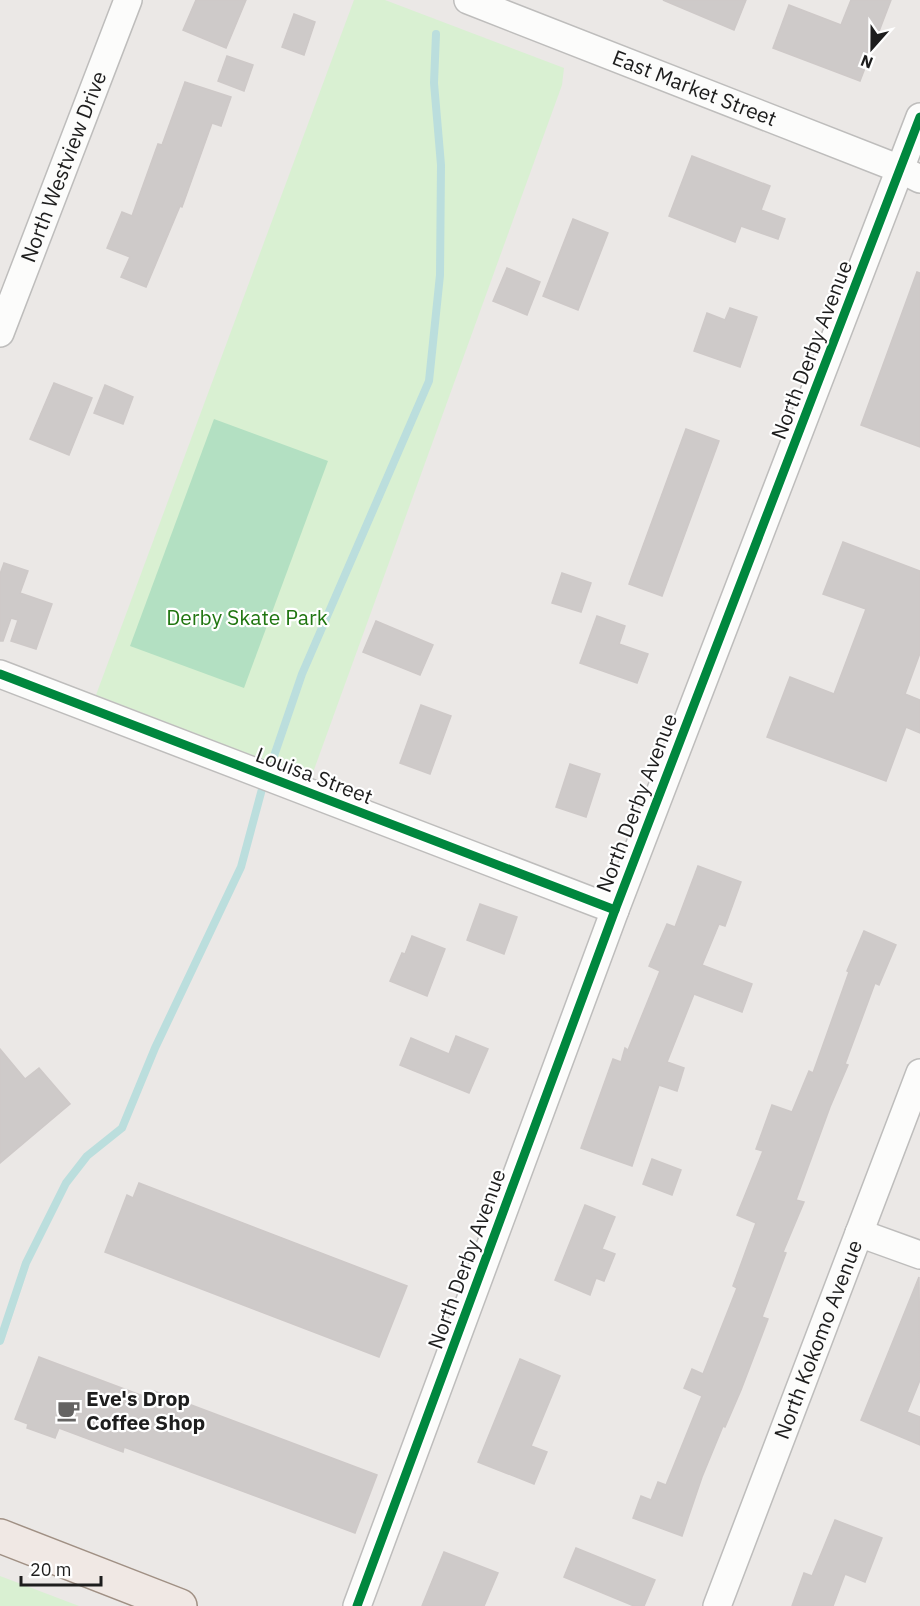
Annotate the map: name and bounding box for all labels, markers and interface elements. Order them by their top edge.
north arrow [842,18,902,78]
street label: East Market Street [608,43,781,132]
text: N [858,51,876,73]
street label: North Westview Drive [13,67,112,266]
street label: North Derby Avenue [764,256,858,443]
park label: Derby Skate Park [166,603,328,631]
street label: North Derby Avenue [589,709,683,896]
street label: Louisa Street [252,740,377,810]
street label: North Derby Avenue [420,1165,512,1353]
street label: North Kokomo Avenue [767,1236,868,1443]
place label: Eve's Drop Coffee Shop [86,1384,205,1436]
cafe icon: Eve's Drop Coffee Shop [55,1398,81,1424]
scale bar [21,1549,100,1587]
text: 20 m [30,1558,72,1581]

